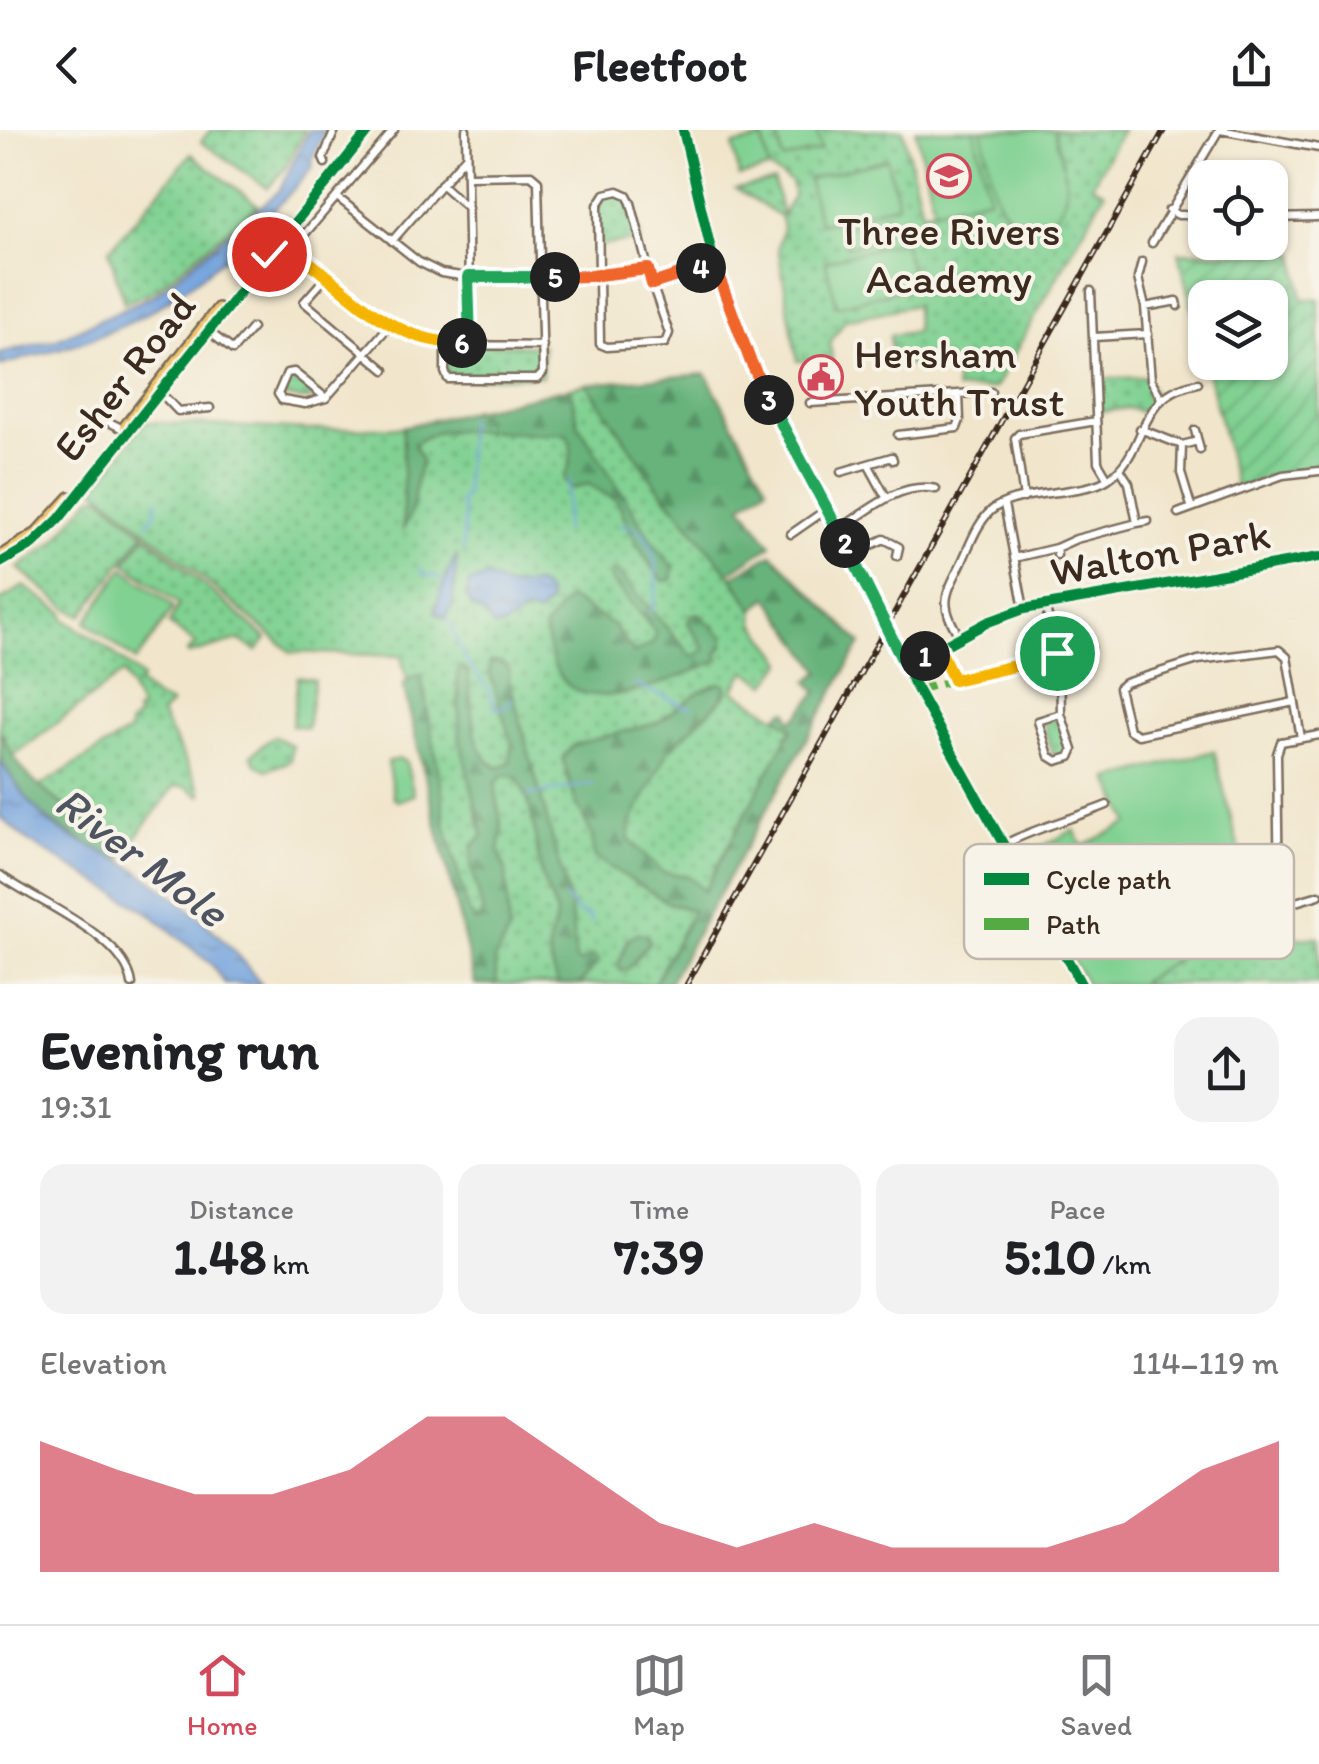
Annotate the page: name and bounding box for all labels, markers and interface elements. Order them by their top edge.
icon: back [40,38,95,93]
text: Fleetfoot [572,38,747,92]
icon: share [1224,38,1279,93]
school or university icon: Three Rivers Academy [926,153,972,199]
map controls [1188,160,1288,380]
button: locate [1188,160,1288,260]
place label: Three Rivers Academy [838,205,1060,304]
pin [227,212,312,297]
icon: check [242,227,297,282]
pin: 4 [676,243,726,293]
text: 4 [693,251,709,285]
pin: 5 [530,252,580,302]
text: 5 [548,260,562,294]
button: layers [1188,280,1288,380]
street label: Esher Road [42,281,206,471]
pin: 6 [437,318,487,368]
text: 6 [455,326,469,360]
place label: Hersham Youth Trust [854,328,1064,427]
public building icon: Hersham Youth Trust [798,354,844,400]
pin: 3 [744,375,794,425]
text: 3 [761,383,777,417]
street label: Walton Park [1046,508,1274,597]
pin: 2 [820,518,870,568]
text: 2 [838,526,852,560]
pin [1015,611,1100,696]
icon: arrive [1030,626,1085,681]
pin: 1 [900,631,950,681]
text: 1 [919,639,932,673]
water label: River Mole [45,774,241,940]
legend [964,844,1294,959]
text: Cycle path [1046,862,1171,896]
text: Path [1046,907,1100,941]
text: Evening run [40,1017,319,1083]
button: share [1174,1017,1279,1122]
text: 19:31 [40,1088,112,1126]
text: Distance [189,1192,294,1226]
text: Time [630,1192,689,1226]
text: Pace [1049,1192,1106,1226]
text: 1.48 [173,1226,266,1287]
text: 7:39 [614,1226,705,1287]
text: 5:10 [1004,1226,1096,1287]
text: km [266,1247,310,1281]
text: /km [1096,1247,1151,1281]
text: Elevation [40,1344,167,1382]
text: 114–119 m [1132,1344,1279,1382]
tab: Home [187,1648,258,1742]
tab: Map [632,1648,687,1742]
tab: Saved [1061,1648,1132,1742]

